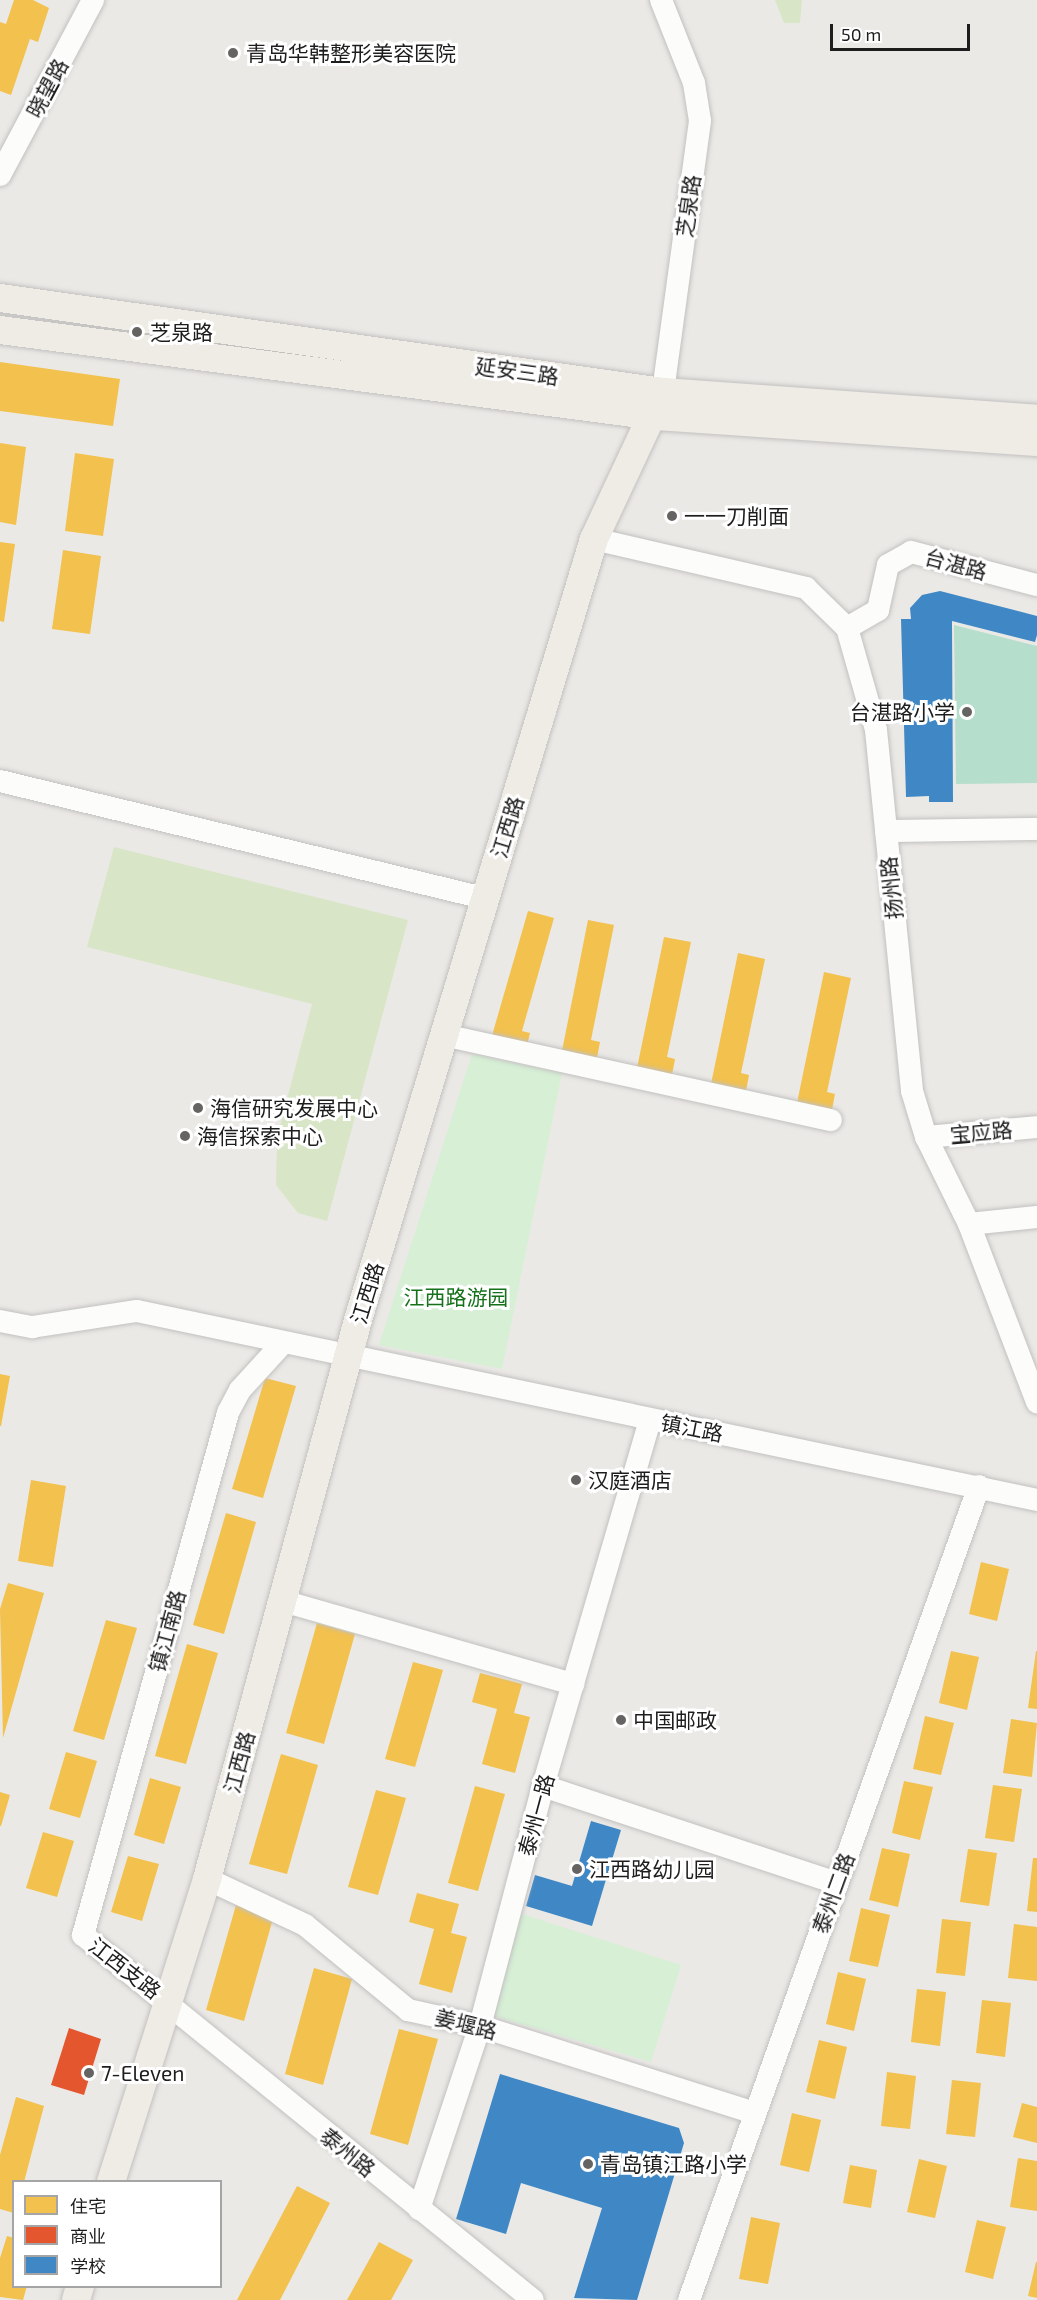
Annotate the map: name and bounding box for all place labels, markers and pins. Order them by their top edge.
place label: 青岛华韩整形美容医院 [246,40,456,66]
marker: 青岛华韩整形美容医院 [224,44,242,62]
place label: 芝泉路 [150,319,213,345]
marker: 芝泉路 [128,323,146,341]
place label: 一一刀削面 [684,503,789,529]
marker: 一一刀削面 [665,509,679,523]
place label: 台湛路小学 [850,699,955,725]
marker: 台湛路小学 [960,705,974,719]
place label: 海信研究发展中心 [210,1095,378,1121]
marker: 海信研究发展中心 [191,1101,205,1115]
place label: 海信探索中心 [197,1123,323,1149]
marker: 海信探索中心 [178,1129,192,1143]
place label: 汉庭酒店 [588,1467,672,1493]
marker: 汉庭酒店 [569,1473,583,1487]
place label: 中国邮政 [633,1707,717,1733]
marker: 中国邮政 [614,1713,628,1727]
place label: 江西路幼儿园 [589,1856,715,1882]
marker: 江西路幼儿园 [570,1862,584,1876]
place label: 7-Eleven [101,2060,184,2086]
marker: 7-Eleven [82,2066,96,2080]
place label: 青岛镇江路小学 [600,2151,747,2177]
marker: 青岛镇江路小学 [581,2157,595,2171]

